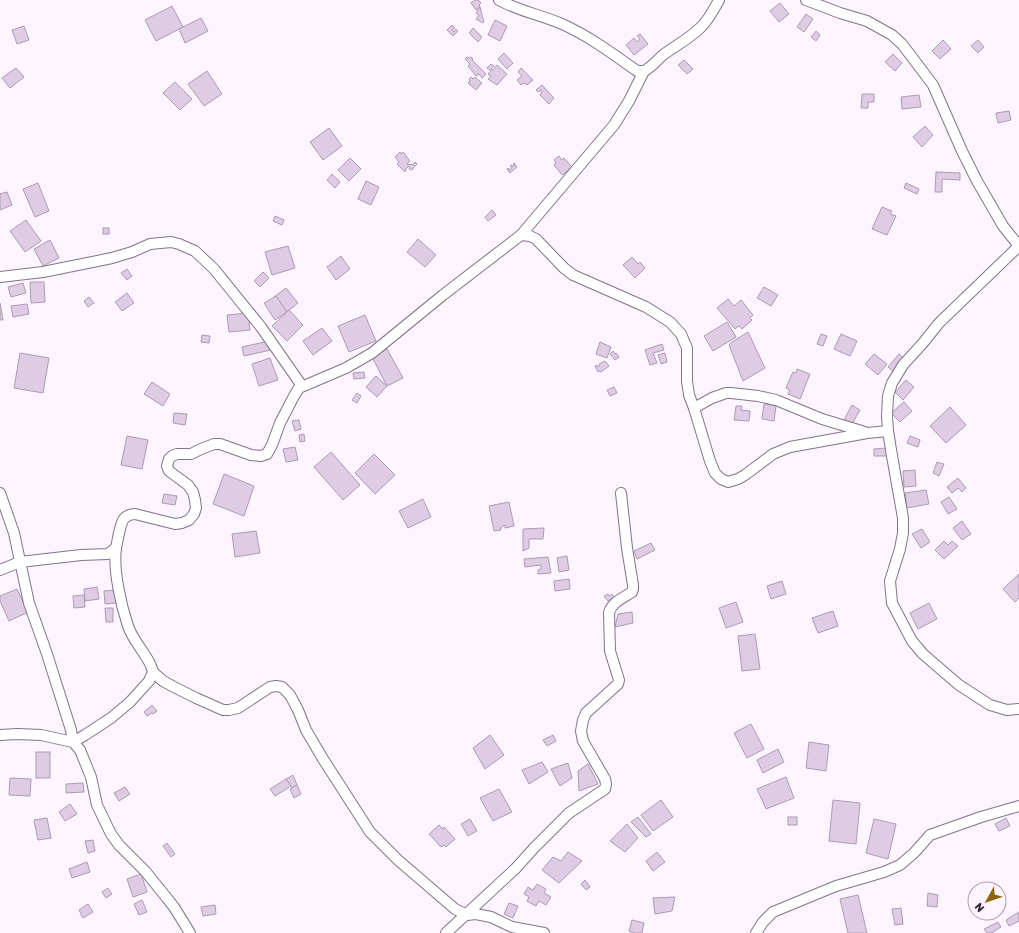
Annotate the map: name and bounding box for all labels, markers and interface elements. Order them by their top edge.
north arrow [967,881,1007,921]
text: N [972,900,987,914]

